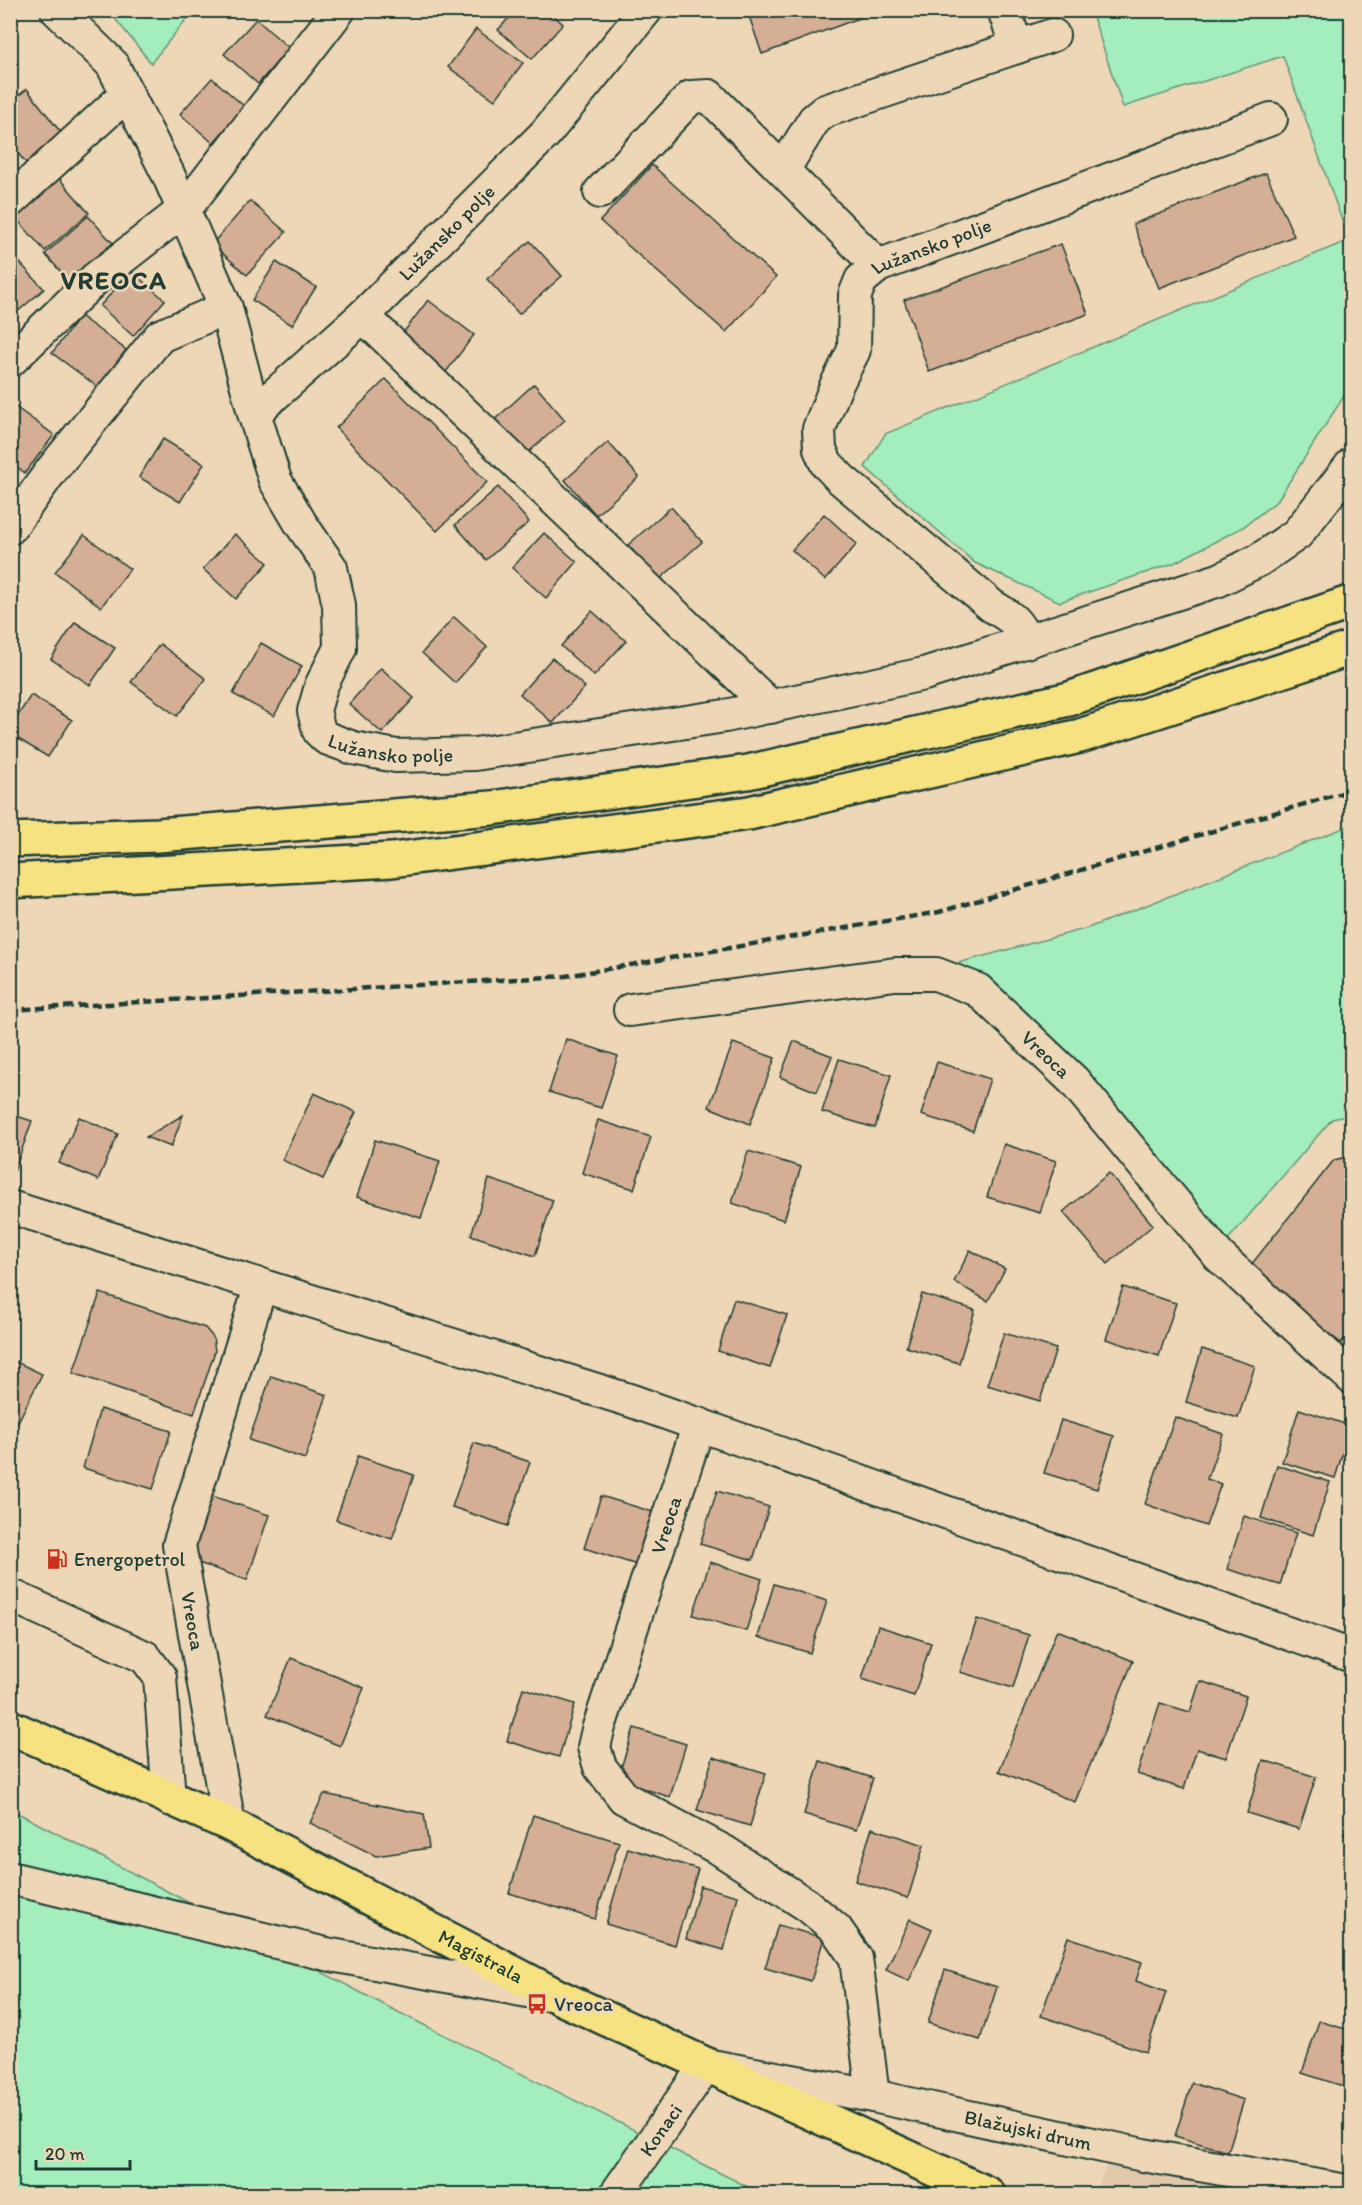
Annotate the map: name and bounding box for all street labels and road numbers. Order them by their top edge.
street label: Lužansko polje [393,179,500,286]
street label: Lužansko polje [865,213,995,279]
street label: Lužansko polje [325,728,453,768]
street label: Vreoca [1016,1025,1076,1084]
street label: Vreoca [645,1493,687,1557]
street label: Vreoca [176,1590,210,1653]
street label: Magistrala [434,1924,528,1988]
street label: Konaci [634,2099,687,2161]
street label: Blažujski drum [962,2104,1094,2156]

